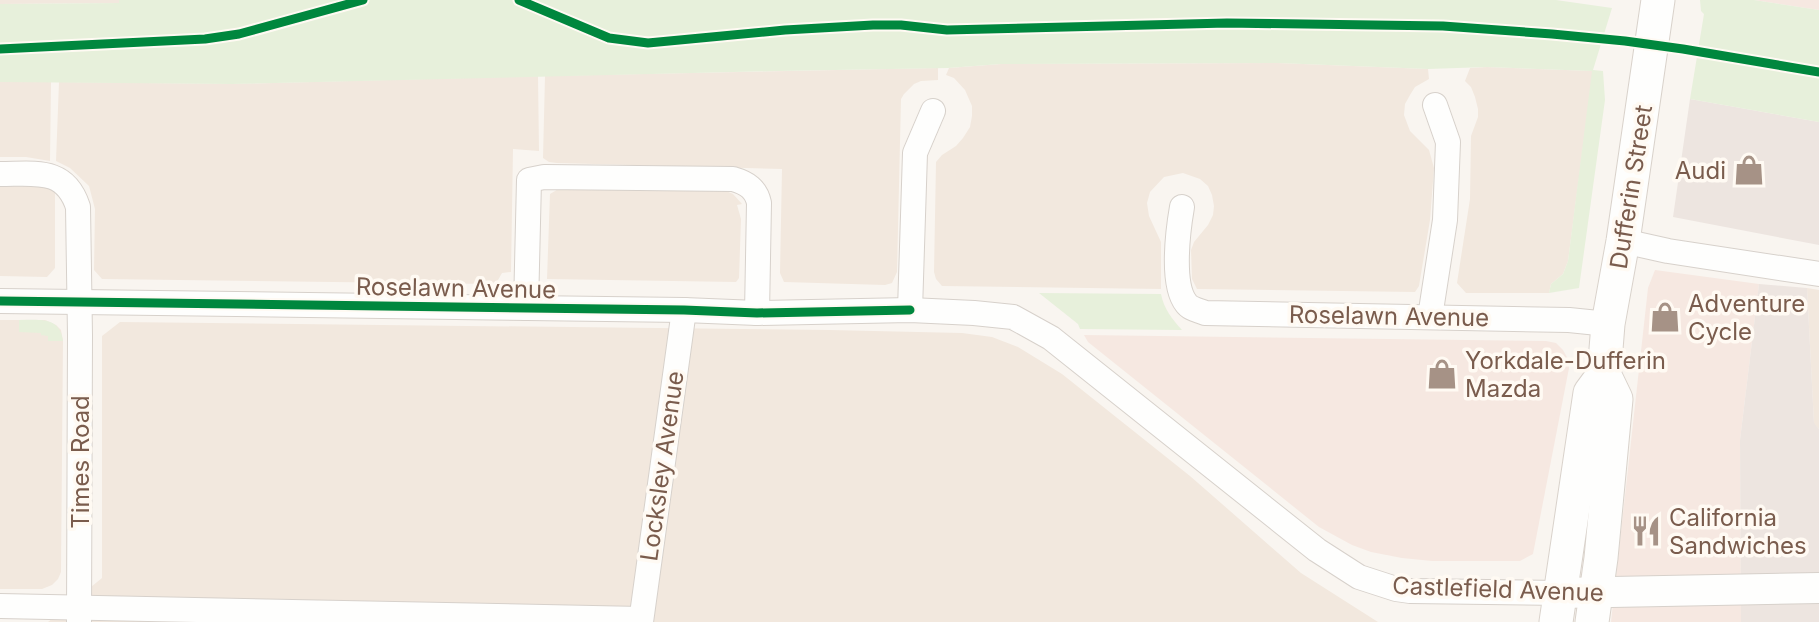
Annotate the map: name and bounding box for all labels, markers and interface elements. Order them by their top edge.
street label: Dufferin Street [1604,103,1658,271]
shop icon: Audi [1732,153,1766,187]
place label: Audi [1675,156,1726,185]
street label: Roselawn Avenue [356,272,556,304]
place label: Adventure Cycle [1688,289,1805,346]
street label: Roselawn Avenue [1289,300,1489,332]
shop icon: Adventure Cycle [1648,300,1682,334]
place label: Yorkdale-Dufferin Mazda [1465,346,1666,403]
shop icon: Yorkdale-Dufferin Mazda [1425,357,1459,391]
street label: Locksley Avenue [634,369,690,563]
street label: Times Road [66,395,95,529]
place label: California Sandwiches [1669,503,1807,560]
restaurant icon: California Sandwiches [1629,514,1663,548]
street label: Castlefield Avenue [1392,571,1604,607]

